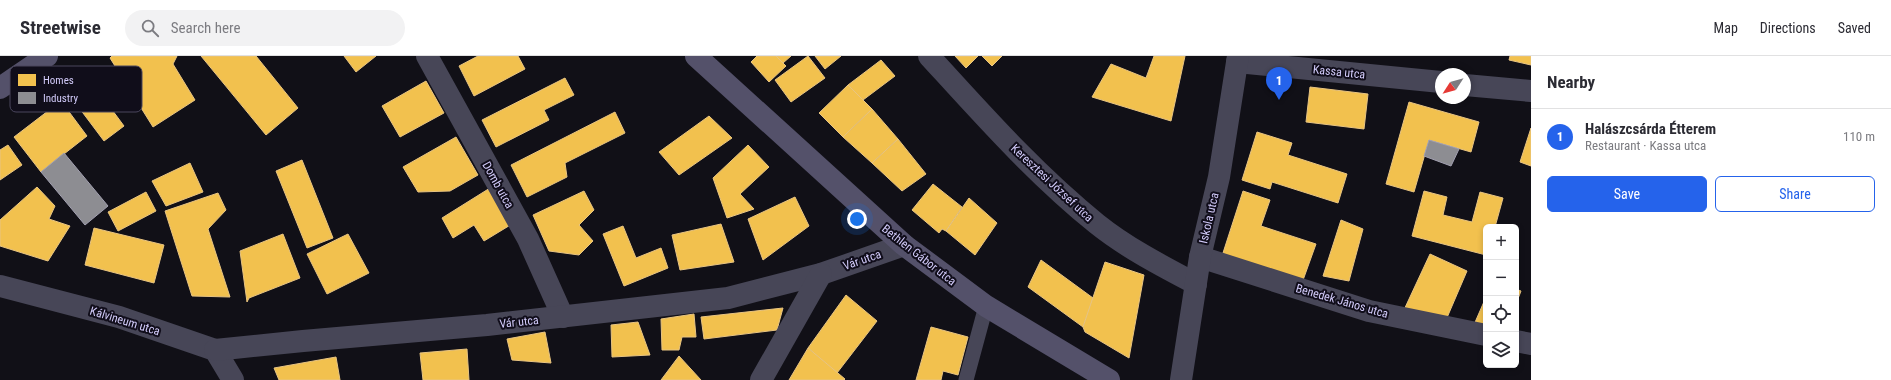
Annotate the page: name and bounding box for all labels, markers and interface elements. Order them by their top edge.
search box [125,10,405,46]
text: Streetwise [20,16,101,39]
icon: search [139,17,161,39]
text: Search here [171,19,241,37]
text: Map [1714,20,1738,36]
text: Directions [1760,20,1816,36]
text: Saved [1838,20,1871,36]
street label: Kassa utca [1312,62,1366,82]
legend [10,66,142,112]
pin: 1 [1266,67,1292,100]
north arrow [1435,68,1471,104]
text: Nearby [1547,72,1595,92]
text: Homes [43,74,74,87]
text: Industry [43,92,79,105]
text: Halászcsárda Étterem [1585,120,1716,138]
text: 1 [1557,129,1563,144]
text: 110 m [1843,129,1875,144]
text: Restaurant · Kassa utca [1585,138,1706,153]
street label: Keresztesi József utca [1008,141,1096,225]
street label: Domb utca [479,159,517,211]
button: Save [1547,176,1707,212]
button: Share [1715,176,1875,212]
street label: Iskola utca [1196,191,1222,245]
your location [847,209,867,229]
street label: Bethlen Gábor utca [879,222,959,288]
map controls [1483,224,1519,368]
button: + [1483,224,1519,260]
street label: Vár utca [841,247,883,273]
button: − [1483,260,1519,296]
street label: Benedek János utca [1294,281,1390,321]
button: locate [1483,296,1519,332]
street label: Kálvineum utca [88,304,162,338]
street label: Vár utca [499,313,539,331]
button: layers [1483,332,1519,368]

